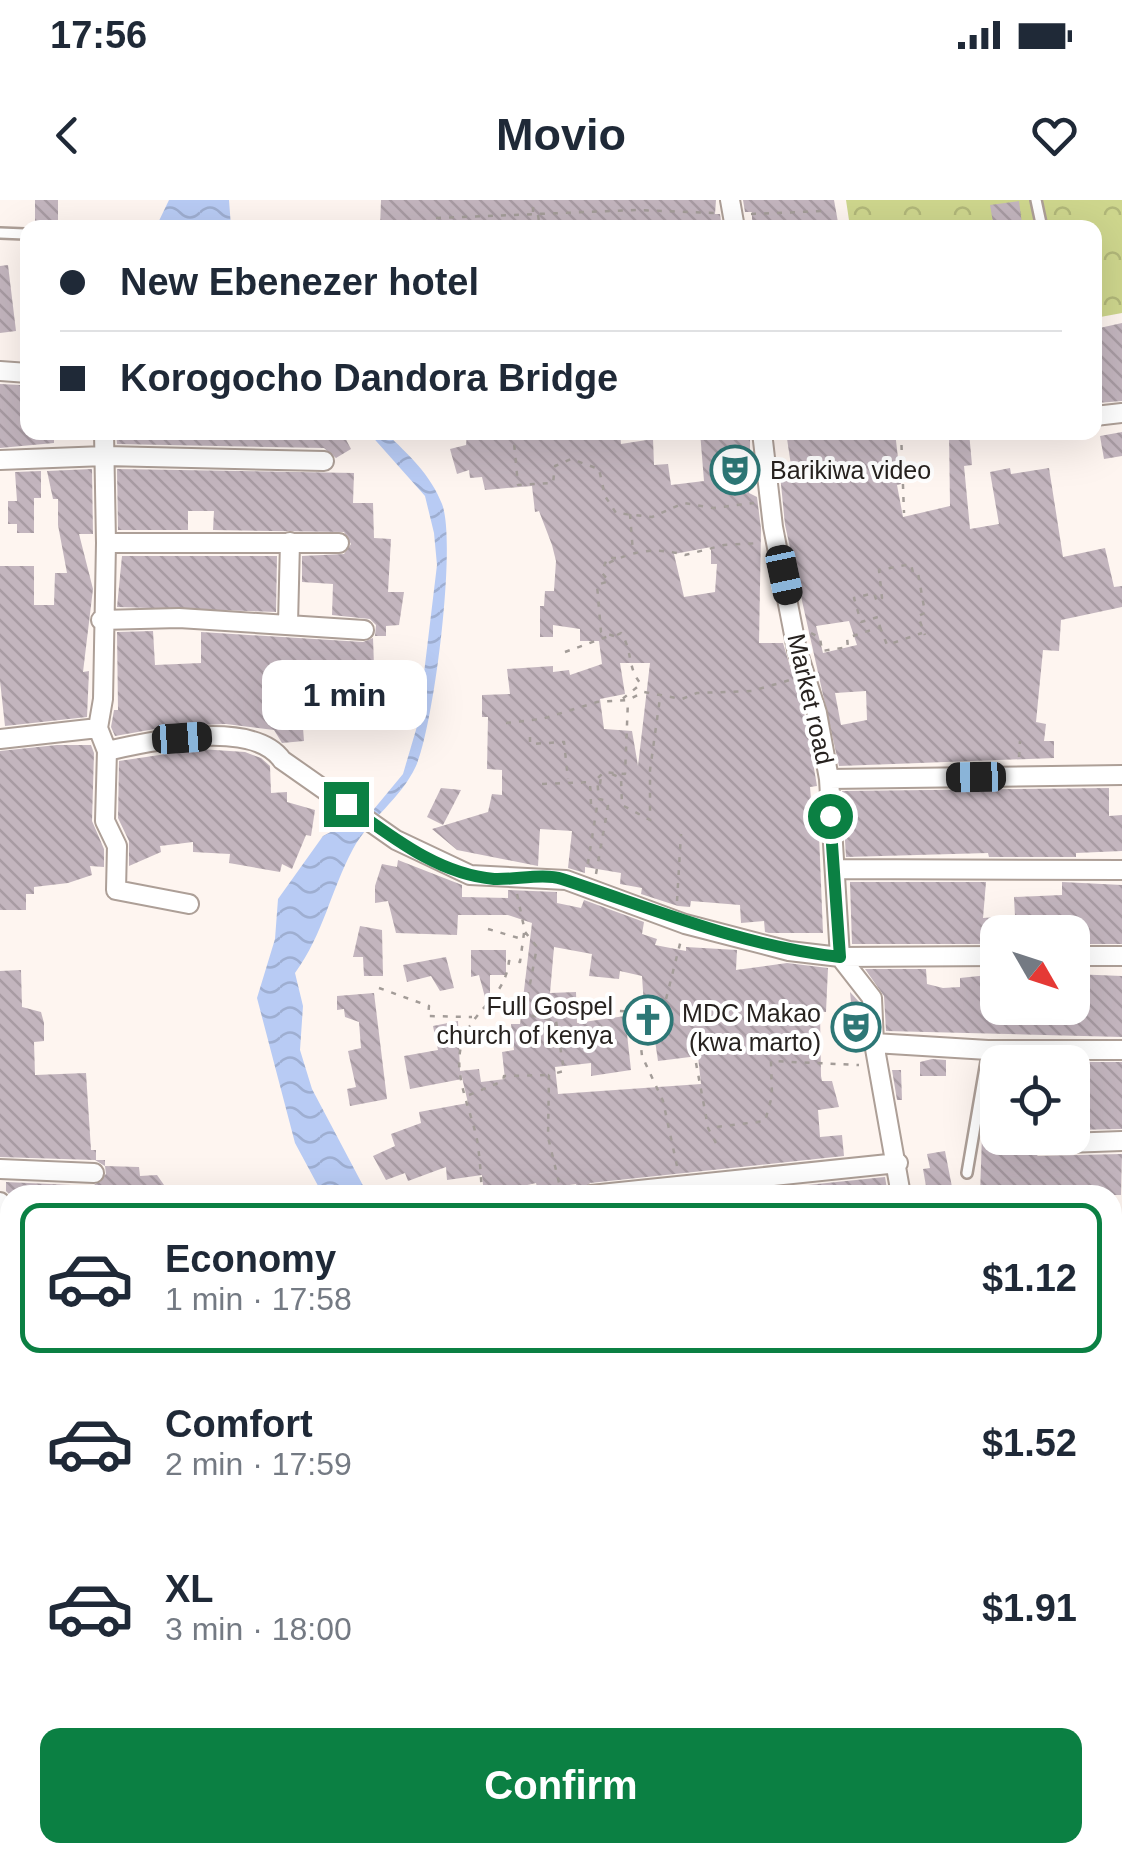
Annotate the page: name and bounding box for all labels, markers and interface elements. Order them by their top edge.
text: 17:56 [50,14,147,56]
icon: back [40,108,95,163]
icon: heart [1027,108,1082,163]
text: Movio [496,109,626,160]
text: New Ebenezer hotel [120,261,479,303]
text: Korogocho Dandora Bridge [120,357,618,399]
theatre icon: Barikiwa video [709,444,761,496]
place label: Barikiwa video [770,456,931,484]
car [763,543,805,607]
street label: Market road [782,631,840,767]
callout: 1 min [264,659,428,729]
text: 1 min [303,677,386,713]
car [151,721,213,755]
car [946,761,1006,793]
route end [324,782,369,827]
route start [808,794,853,839]
north arrow [980,915,1090,1025]
map controls [980,915,1090,1155]
place label: Full Gospel church of kenya [437,992,613,1049]
church icon: Full Gospel church of kenya [622,994,674,1046]
place label: MDC Makao (kwa marto) [682,999,821,1056]
theatre icon: MDC Makao (kwa marto) [830,1001,882,1053]
button: locate [980,1045,1090,1155]
icon: car [45,1233,135,1323]
text: Economy [165,1238,336,1280]
text: $1.12 [982,1257,1077,1299]
text: 1 min · 17:58 [165,1281,352,1317]
icon: car [45,1398,135,1488]
text: Comfort [165,1403,313,1445]
text: $1.52 [982,1422,1077,1464]
text: 2 min · 17:59 [165,1446,352,1482]
icon: car [45,1563,135,1653]
text: XL [165,1568,214,1610]
text: $1.91 [982,1587,1077,1629]
text: 3 min · 18:00 [165,1611,352,1647]
button: Confirm [40,1728,1082,1843]

